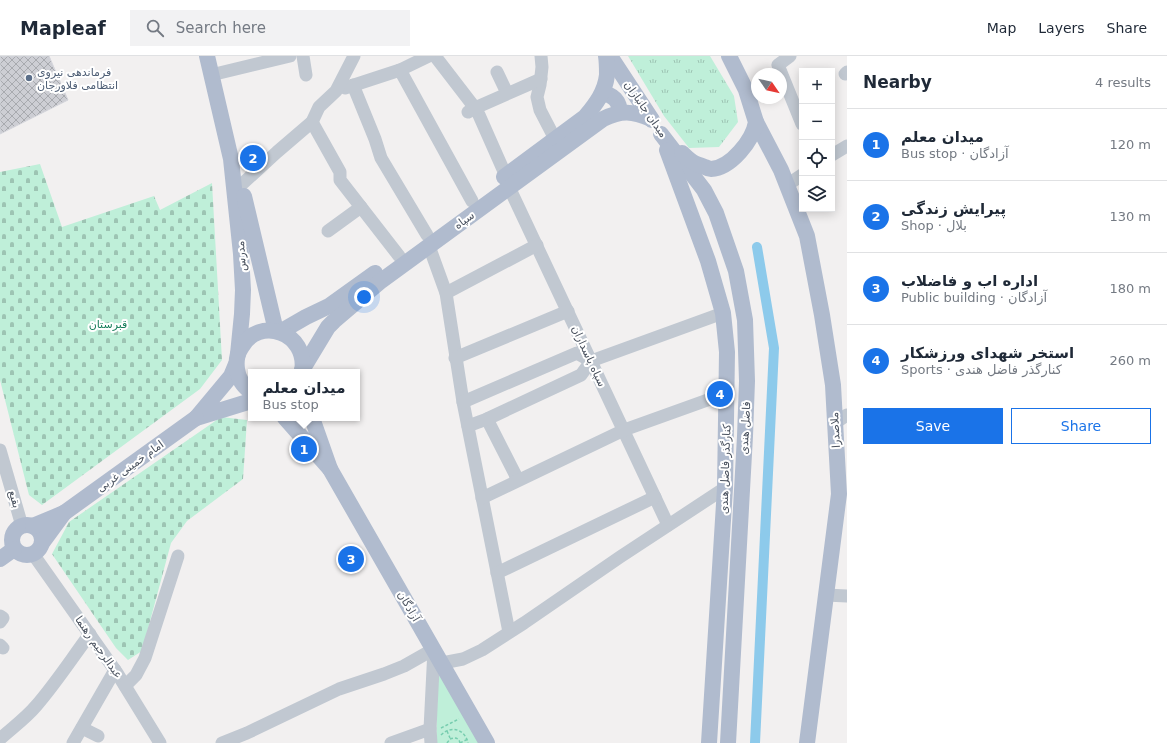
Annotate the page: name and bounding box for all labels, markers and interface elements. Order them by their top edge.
search box [130,10,410,46]
text: Mapleaf [20,17,106,39]
icon: search [144,17,166,39]
text: Search here [176,19,266,37]
text: Map [987,20,1016,36]
text: Layers [1038,20,1085,36]
text: Share [1107,20,1147,36]
place label: فرماندهی نیروی انتظامی فلاورجان [37,66,118,92]
north arrow [751,68,787,104]
map controls [799,68,835,212]
button: + [799,68,835,104]
text: Nearby [863,72,932,92]
marker: فرماندهی نیروی انتظامی فلاورجان [24,73,34,83]
text: 4 results [1095,75,1151,90]
street label: میدان جانبازان [621,79,670,140]
button: − [799,104,835,140]
text: میدان معلم [901,128,984,146]
text: 1 [871,137,881,152]
text: 120 m [1109,137,1151,152]
button: locate [799,140,835,176]
pin: 2 [240,143,266,173]
text: Bus stop · آزادگان [901,146,1009,161]
button: layers [799,176,835,212]
text: پیرایش زندگی [901,200,1006,218]
street label: سپاه [452,209,477,232]
text: 2 [871,209,881,224]
text: 130 m [1109,209,1151,224]
text: Shop · بلال [901,218,967,233]
street label: مدرس [234,240,249,272]
text: اداره اب و فاضلاب [901,272,1038,290]
text: 3 [871,281,881,296]
text: 180 m [1109,281,1151,296]
your location [354,287,374,307]
text: Public building · آزادگان [901,290,1047,305]
park label: قبرستان [89,318,127,331]
street label: سپاه پاسداران [569,324,608,389]
text: استخر شهدای ورزشکار [901,344,1074,362]
text: 4 [871,353,881,368]
text: 260 m [1109,353,1151,368]
text: Sports · کنارگذر فاضل هندی [901,362,1062,377]
popup [248,369,360,421]
text: میدان معلم [263,379,345,397]
pin: 4 [707,379,733,409]
text: Bus stop [263,397,319,412]
street label: فاضل هندی [738,401,753,455]
button: Save [863,408,1003,444]
button: Share [1011,408,1151,444]
street label: ملاصدرا [828,412,843,448]
street label: کنارگذر فاضل هندی [717,423,734,514]
pin: 1 [291,434,317,464]
street label: امام خمینی غربی [94,438,166,495]
street label: بقیع [6,489,23,509]
pin: 3 [338,544,364,574]
street label: آزادگان [395,588,424,625]
street label: عبدالرحیم رهنما [72,614,125,681]

